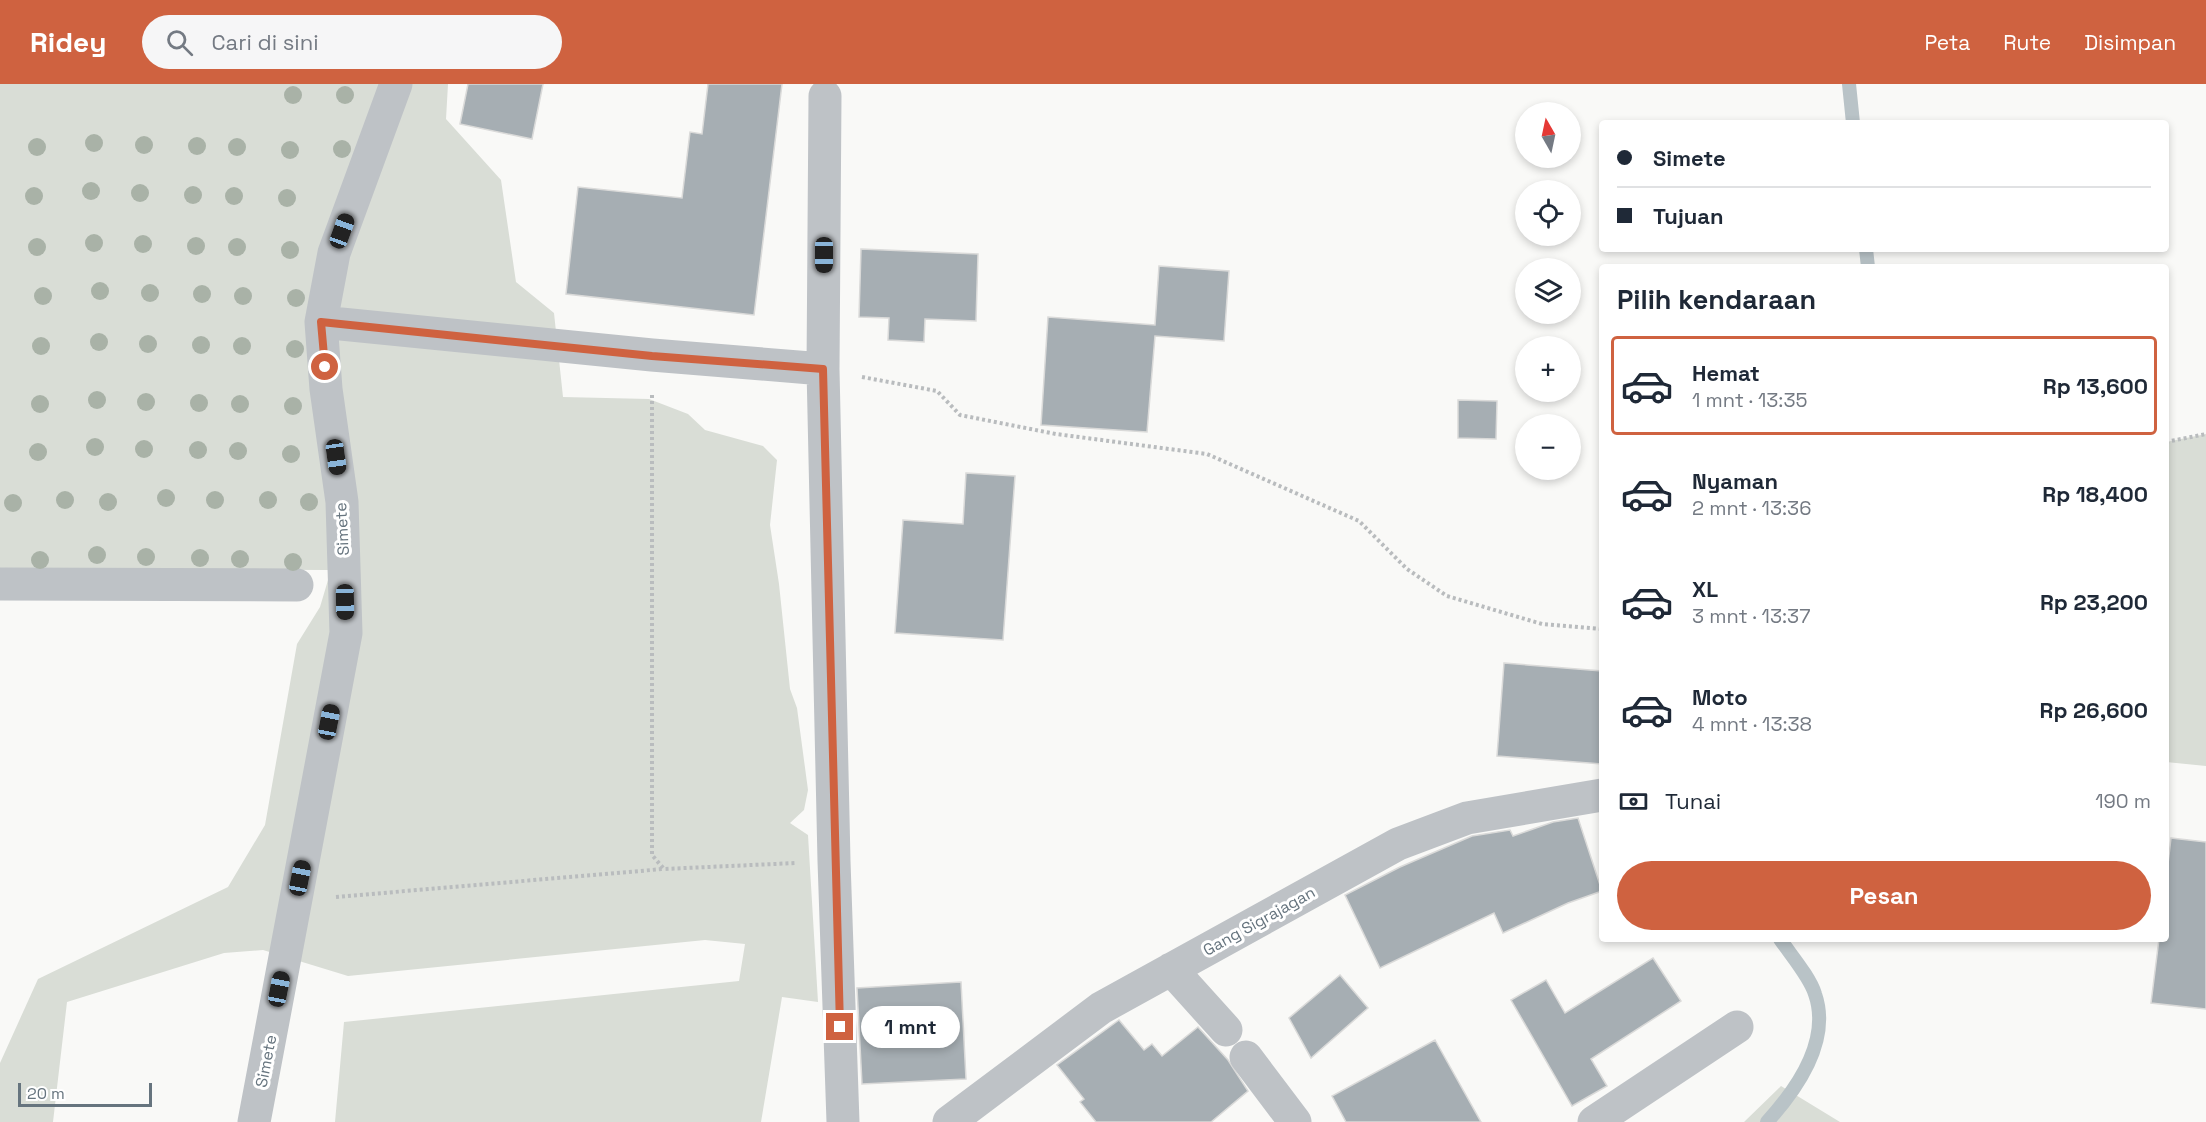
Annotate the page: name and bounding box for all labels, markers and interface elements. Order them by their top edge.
search box [142,15,562,69]
text: Ridey [30,24,106,60]
icon: search [163,26,196,59]
text: Cari di sini [211,28,319,56]
text: Peta [1924,29,1970,56]
text: Rute [2003,29,2051,56]
text: Disimpan [2084,29,2176,56]
north arrow [1515,102,1581,168]
map controls [1515,102,1581,480]
text: Simete [1653,144,1726,172]
button: locate [1515,180,1581,246]
text: Tujuan [1653,202,1724,230]
car [327,211,357,251]
car [815,237,833,273]
button: layers [1515,258,1581,324]
text: Pilih kendaraan [1617,282,1816,317]
button: + [1515,336,1581,402]
route start [311,353,338,380]
icon: car [1620,359,1674,413]
text: Hemat [1692,359,1760,387]
text: Rp 13,600 [2043,372,2148,400]
text: 1 mnt · 13:35 [1692,387,1807,413]
button: − [1515,414,1581,480]
car [325,438,347,476]
icon: car [1620,467,1674,521]
text: Nyaman [1692,467,1778,495]
text: Rp 18,400 [2042,480,2148,508]
text: 2 mnt · 13:36 [1692,495,1811,521]
street label: Simete [330,502,354,556]
icon: car [1620,575,1674,629]
text: XL [1692,575,1718,603]
car [336,584,354,620]
text: Rp 23,200 [2040,588,2148,616]
text: 3 mnt · 13:37 [1692,603,1810,629]
icon: car [1620,683,1674,737]
text: Moto [1692,683,1748,711]
text: Rp 26,600 [2039,696,2148,724]
car [317,703,341,741]
text: 4 mnt · 13:38 [1692,711,1812,737]
icon: cash [1617,785,1650,818]
text: Tunai [1665,787,1721,815]
text: 190 m [2095,788,2151,814]
car [288,859,312,897]
button: Pesan [1617,861,2151,930]
street label: Gang Sigrajagan [1199,881,1319,961]
car [267,970,291,1008]
callout: 1 mnt [861,1006,960,1048]
route end [826,1013,853,1040]
text: 1 mnt [884,1014,937,1040]
street label: Simete [251,1033,281,1089]
scale bar [18,1080,152,1108]
text: 20 m [27,1083,65,1104]

